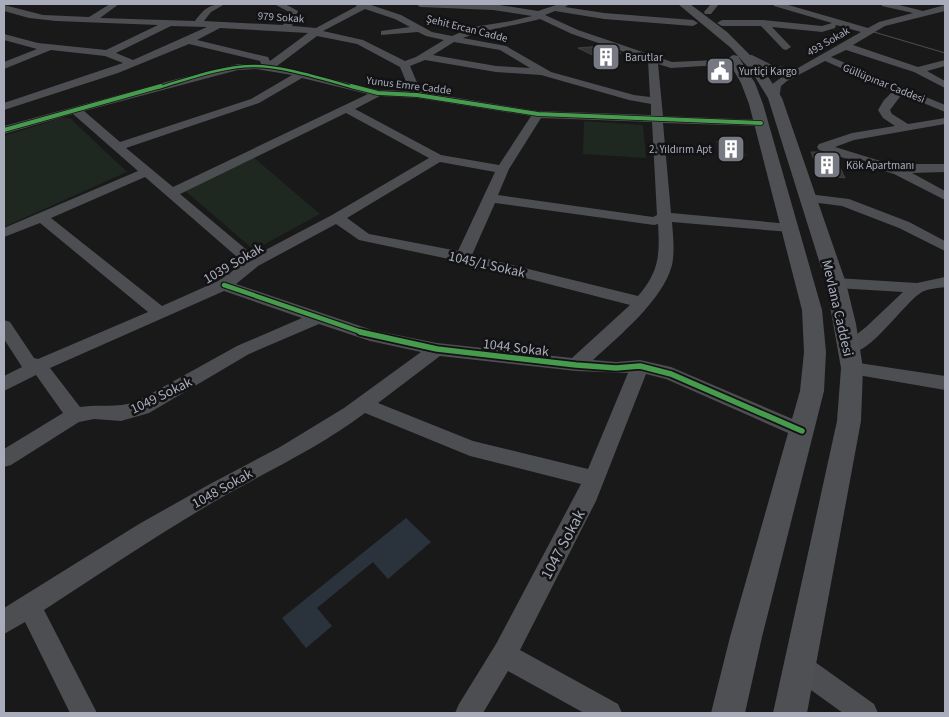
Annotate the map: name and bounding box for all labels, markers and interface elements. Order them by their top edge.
street label: 979 Sokak [257,8,305,27]
street label: Şehit Ercan Cadde [425,11,510,46]
street label: 493 Sokak [804,23,853,60]
building icon: Barutlar [591,42,621,72]
place label: Barutlar [625,50,663,65]
public building icon: Yurtiçi Kargo [705,56,735,86]
street label: Güllüpınar Caddesi [840,60,927,107]
place label: Yurtiçi Kargo [738,64,797,79]
street label: Yunus Emre Cadde [365,73,453,98]
building icon: 2. Yıldırım Apt [716,134,746,164]
place label: 2. Yıldırım Apt [649,142,712,157]
building icon: Kök Apartmanı [812,150,842,180]
place label: Kök Apartmanı [846,158,914,173]
street label: 1039 Sokak [200,239,267,289]
street label: 1045/1 Sokak [446,246,527,284]
street label: Mevlana Caddesi [816,258,858,359]
street label: 1044 Sokak [482,334,550,362]
street label: 1049 Sokak [127,372,196,419]
street label: 1048 Sokak [189,464,256,514]
street label: 1047 Sokak [535,506,590,583]

